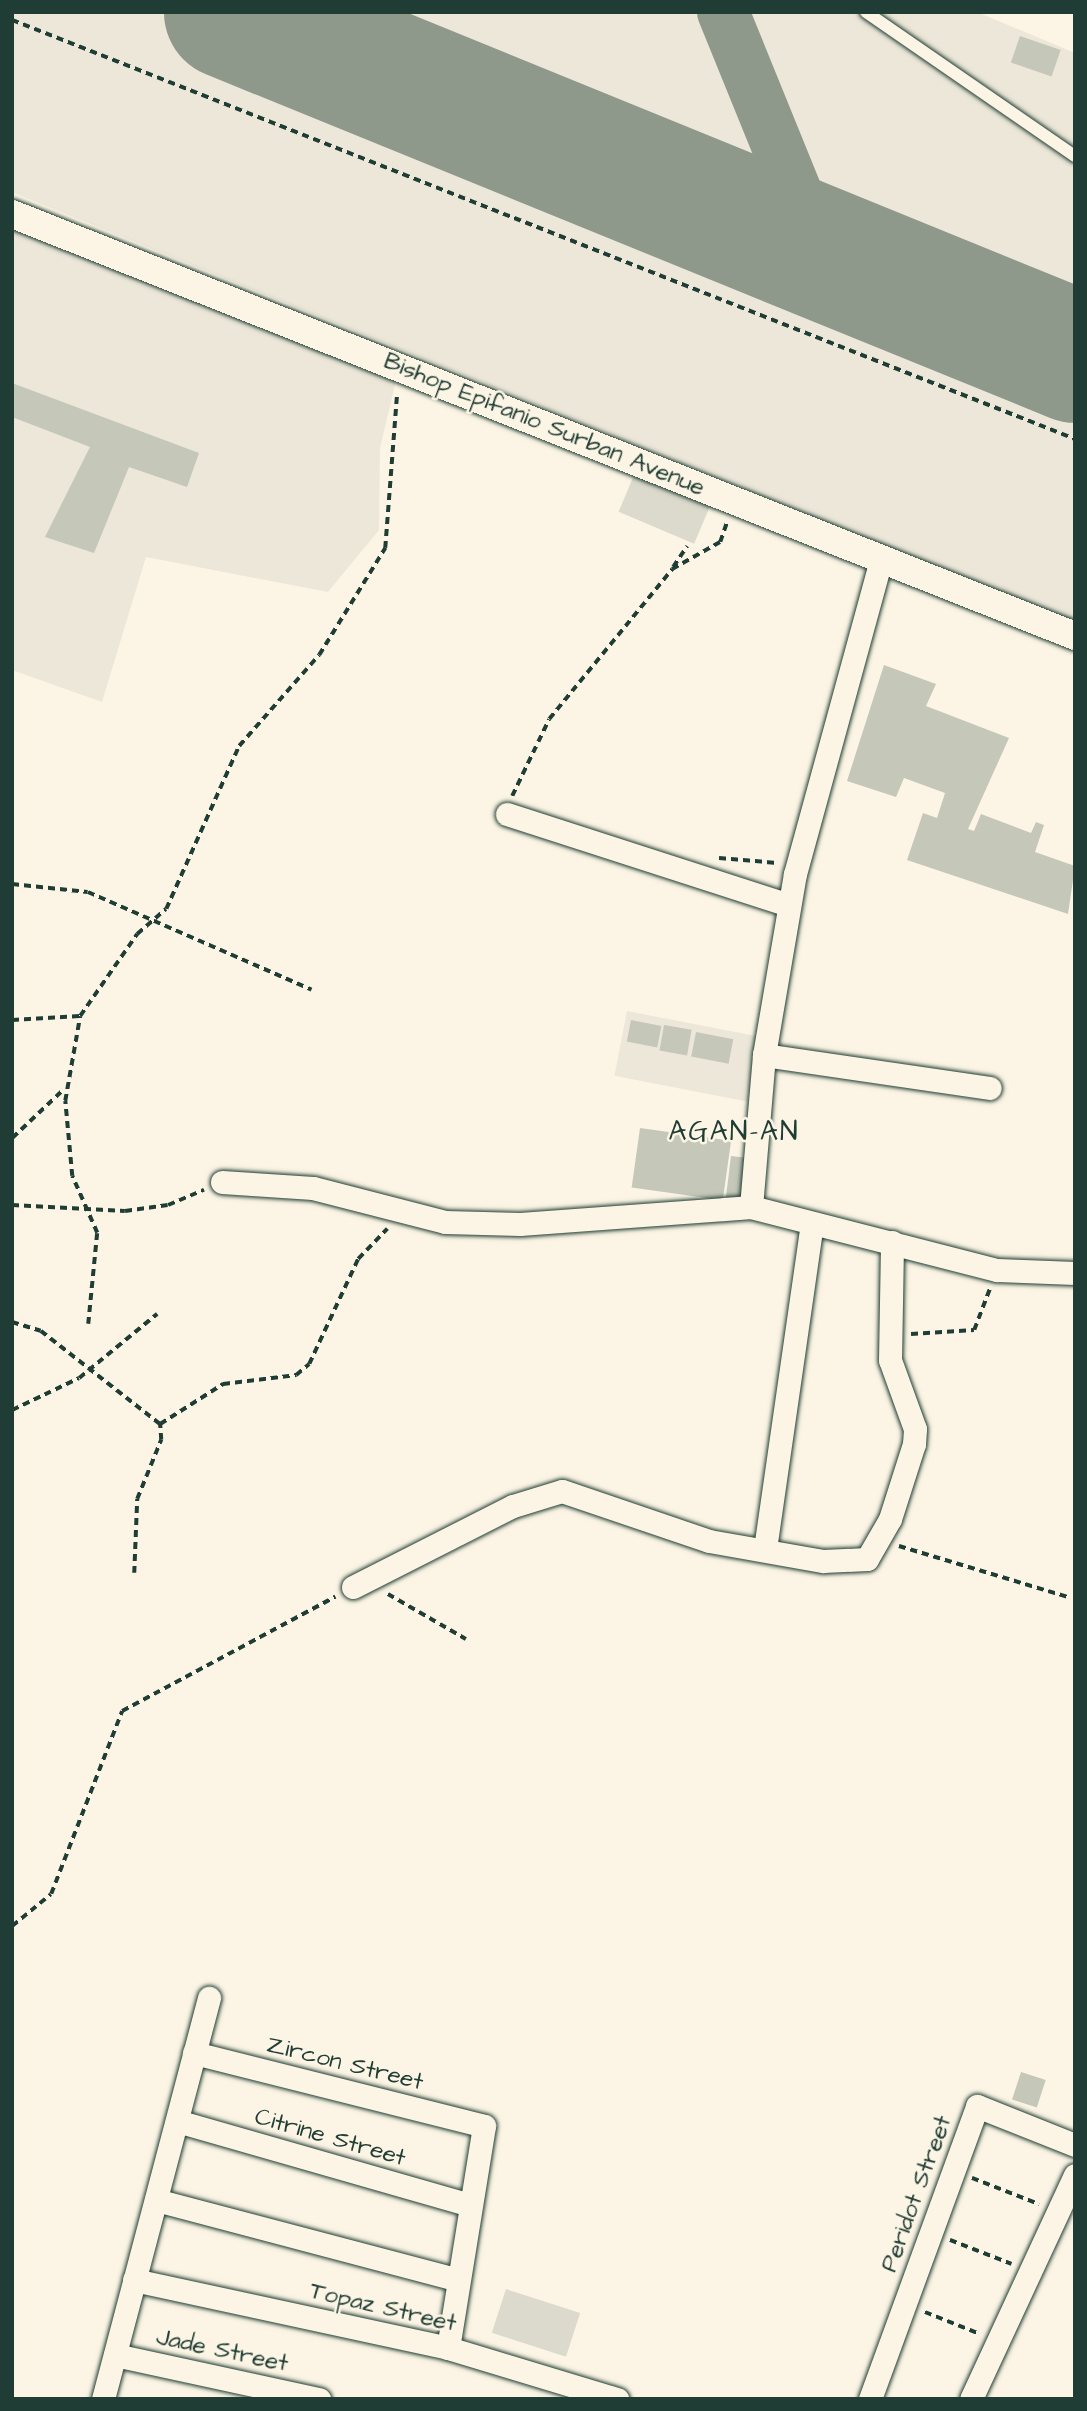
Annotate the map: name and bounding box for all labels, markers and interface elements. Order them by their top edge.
street label: Bishop Epifanio Surban Avenue [379,347,709,503]
district label: AGAN-AN [669,1115,799,1149]
street label: Zircon Street [264,2031,426,2097]
street label: Citrine Street [251,2103,409,2173]
street label: Peridot Street [875,2112,959,2276]
street label: Topaz Street [307,2277,459,2339]
street label: Jade Street [154,2323,290,2379]

